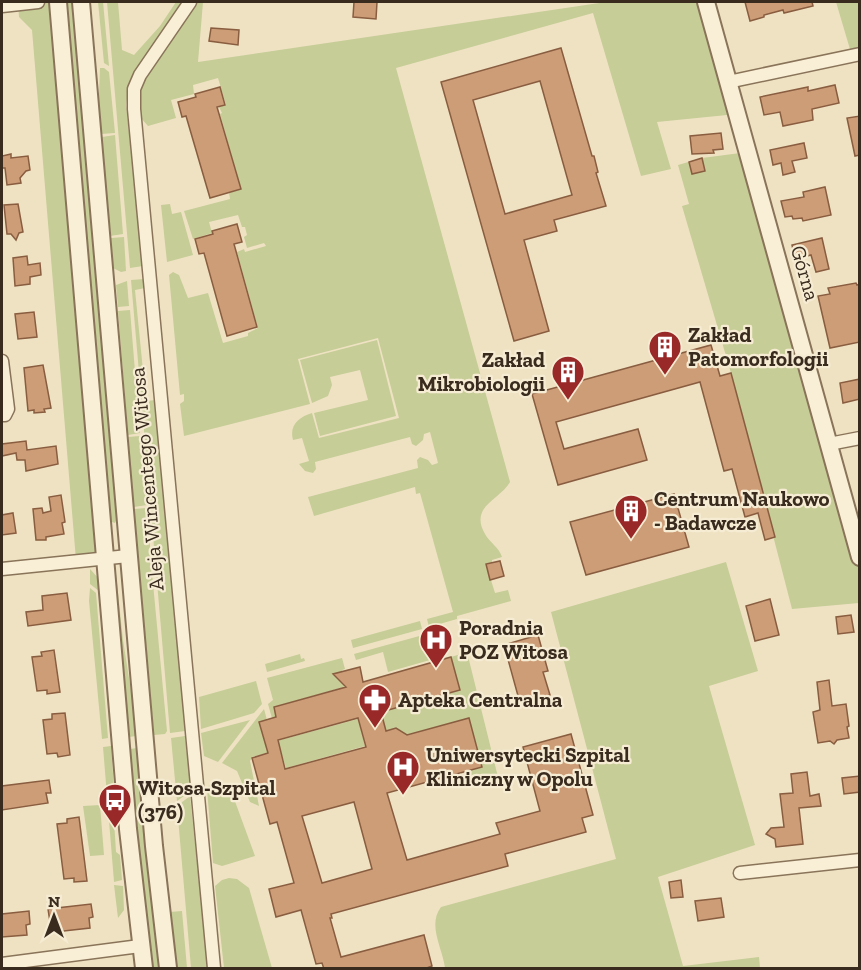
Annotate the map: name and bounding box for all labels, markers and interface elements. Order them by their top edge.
street label: Górna [786,242,825,303]
place label: Zakład Patomorfologii [688,322,829,371]
building icon: Zakład Patomorfologii [647,329,683,376]
place label: Zakład Mikrobiologii [418,347,545,396]
building icon: Zakład Mikrobiologii [550,354,586,401]
street label: Aleja Wincentego Witosa [124,366,170,592]
place label: Centrum Naukowo - Badawcze [654,486,830,535]
building icon: Centrum Naukowo - Badawcze [613,493,649,540]
place label: Poradnia POZ Witosa [459,615,568,664]
hospital icon: Poradnia POZ Witosa [418,622,454,669]
pharmacy icon: Apteka Centralna [357,682,393,729]
place label: Apteka Centralna [398,687,563,712]
place label: Uniwersytecki Szpital Kliniczny w Opolu [426,742,630,791]
hospital icon: Uniwersytecki Szpital Kliniczny w Opolu [385,749,421,796]
place label: Witosa-Szpital (376) [138,775,276,824]
bus stop icon: Witosa-Szpital (376) [97,782,133,829]
north arrow [24,886,84,946]
text: N [48,892,60,911]

